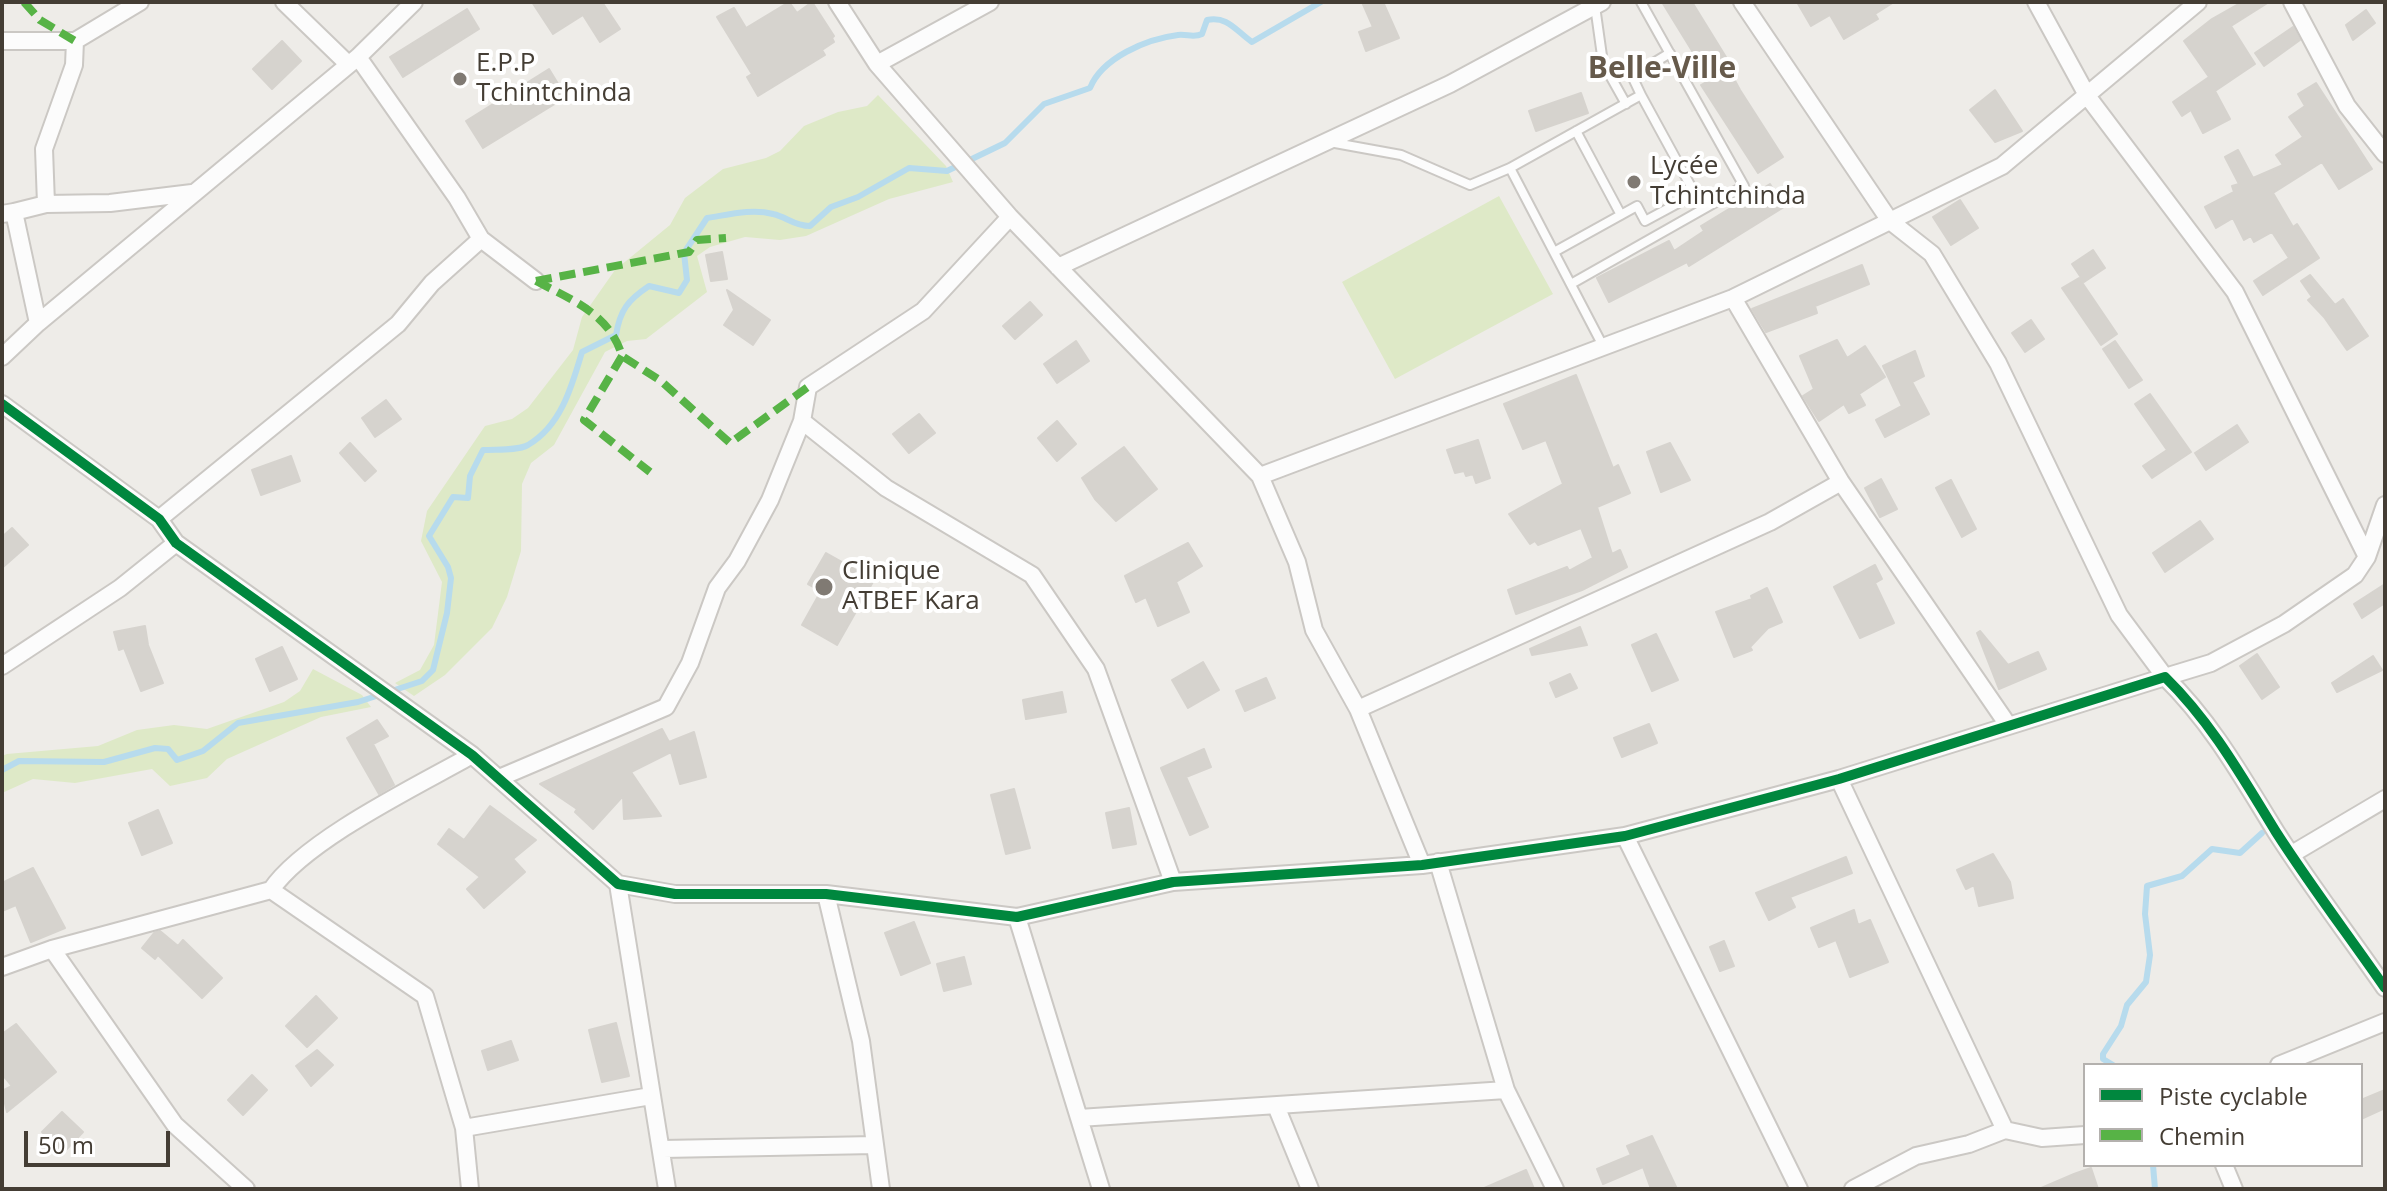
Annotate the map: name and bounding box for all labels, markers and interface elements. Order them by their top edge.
place label: E.P.P Tchintchinda [476,48,632,110]
district label: Belle-Ville [1588,51,1736,87]
marker: E.P.P Tchintchinda [451,70,469,88]
place label: Lycée Tchintchinda [1650,151,1806,212]
marker: Lycée Tchintchinda [1625,173,1643,191]
place label: Clinique ATBEF Kara [842,556,980,618]
marker: Clinique ATBEF Kara [813,576,835,598]
legend [2083,1063,2363,1167]
text: Piste cyclable [2159,1079,2308,1112]
scale bar [28,1115,174,1165]
text: Chemin [2159,1119,2245,1152]
text: 50 m [38,1128,94,1161]

